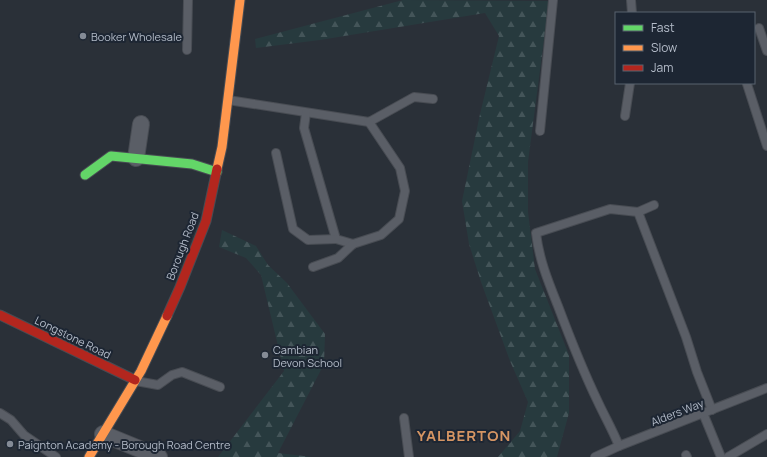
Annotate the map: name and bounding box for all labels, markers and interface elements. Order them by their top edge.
legend [615,12,755,84]
text: Fast [651,19,675,36]
place label: Booker Wholesale [91,29,182,44]
marker: Booker Wholesale [78,31,88,41]
text: Slow [651,39,677,56]
text: Jam [651,59,673,76]
street label: Borough Road [162,210,202,282]
street label: Longstone Road [32,312,114,362]
place label: Cambian Devon School [273,342,342,370]
marker: Cambian Devon School [260,350,270,360]
street label: Alders Way [648,395,706,429]
district label: YALBERTON [417,425,511,446]
place label: Paignton Academy - Borough Road Centre [18,437,231,452]
marker: Paignton Academy - Borough Road Centre [5,439,15,449]

